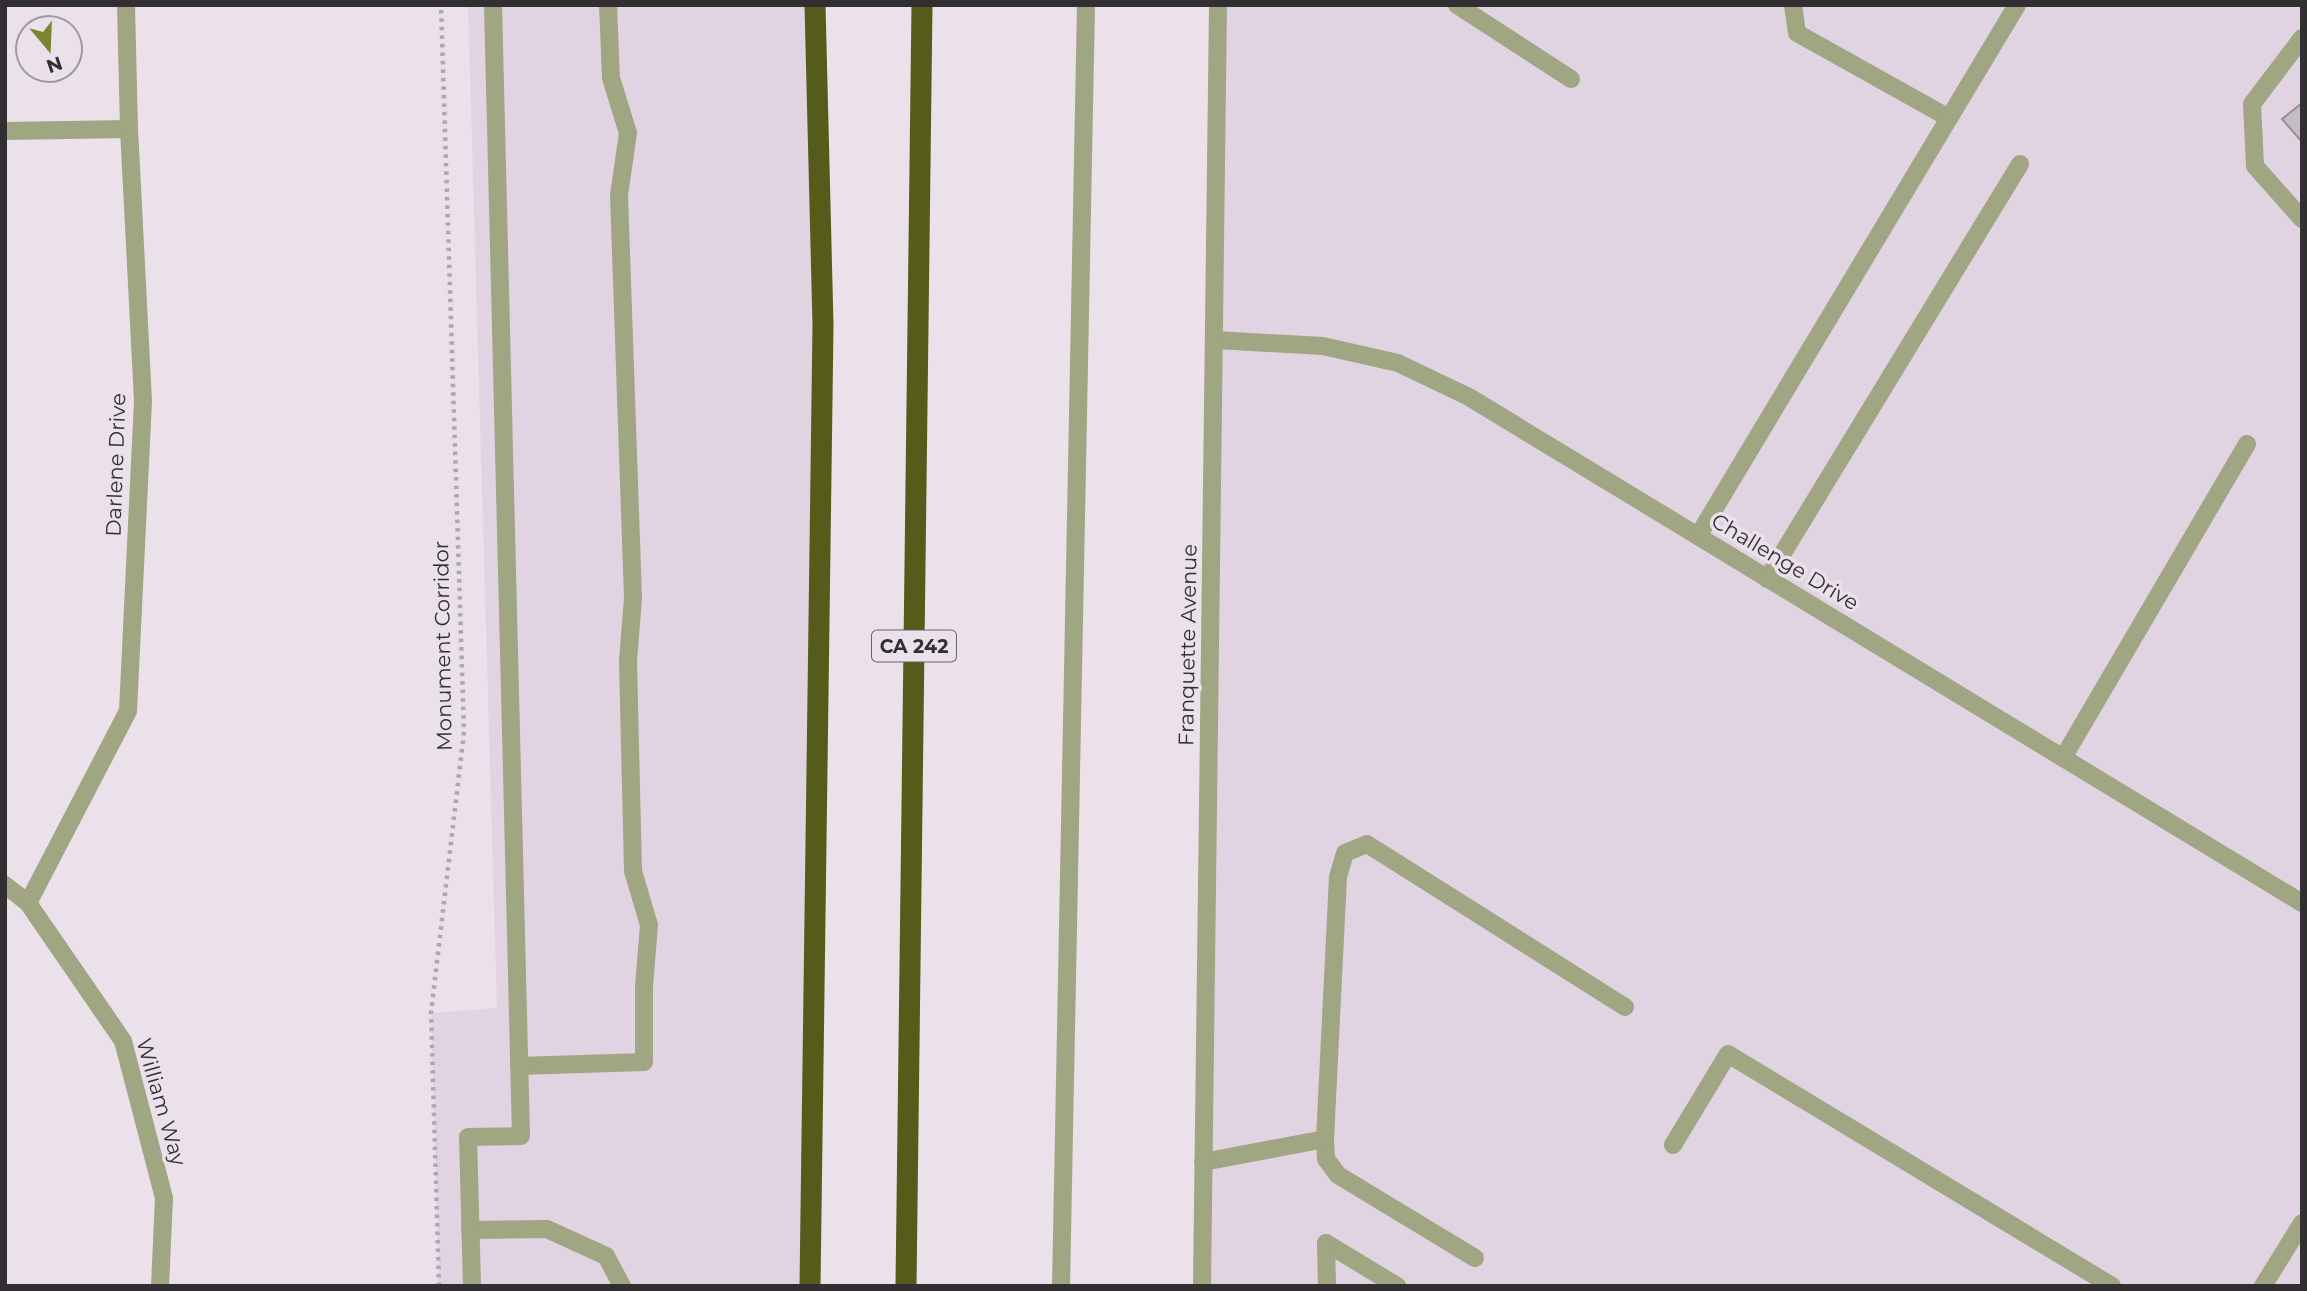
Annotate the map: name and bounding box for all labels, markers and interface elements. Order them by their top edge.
north arrow [14,14,84,84]
text: N [43,51,65,78]
street label: Darlene Drive [101,393,131,537]
street label: Challenge Drive [1707,508,1863,615]
street label: Monument Corridor [428,541,457,751]
street label: Franquette Avenue [1173,544,1202,746]
road number: CA 242 [872,631,956,662]
street label: William Way [131,1035,192,1169]

